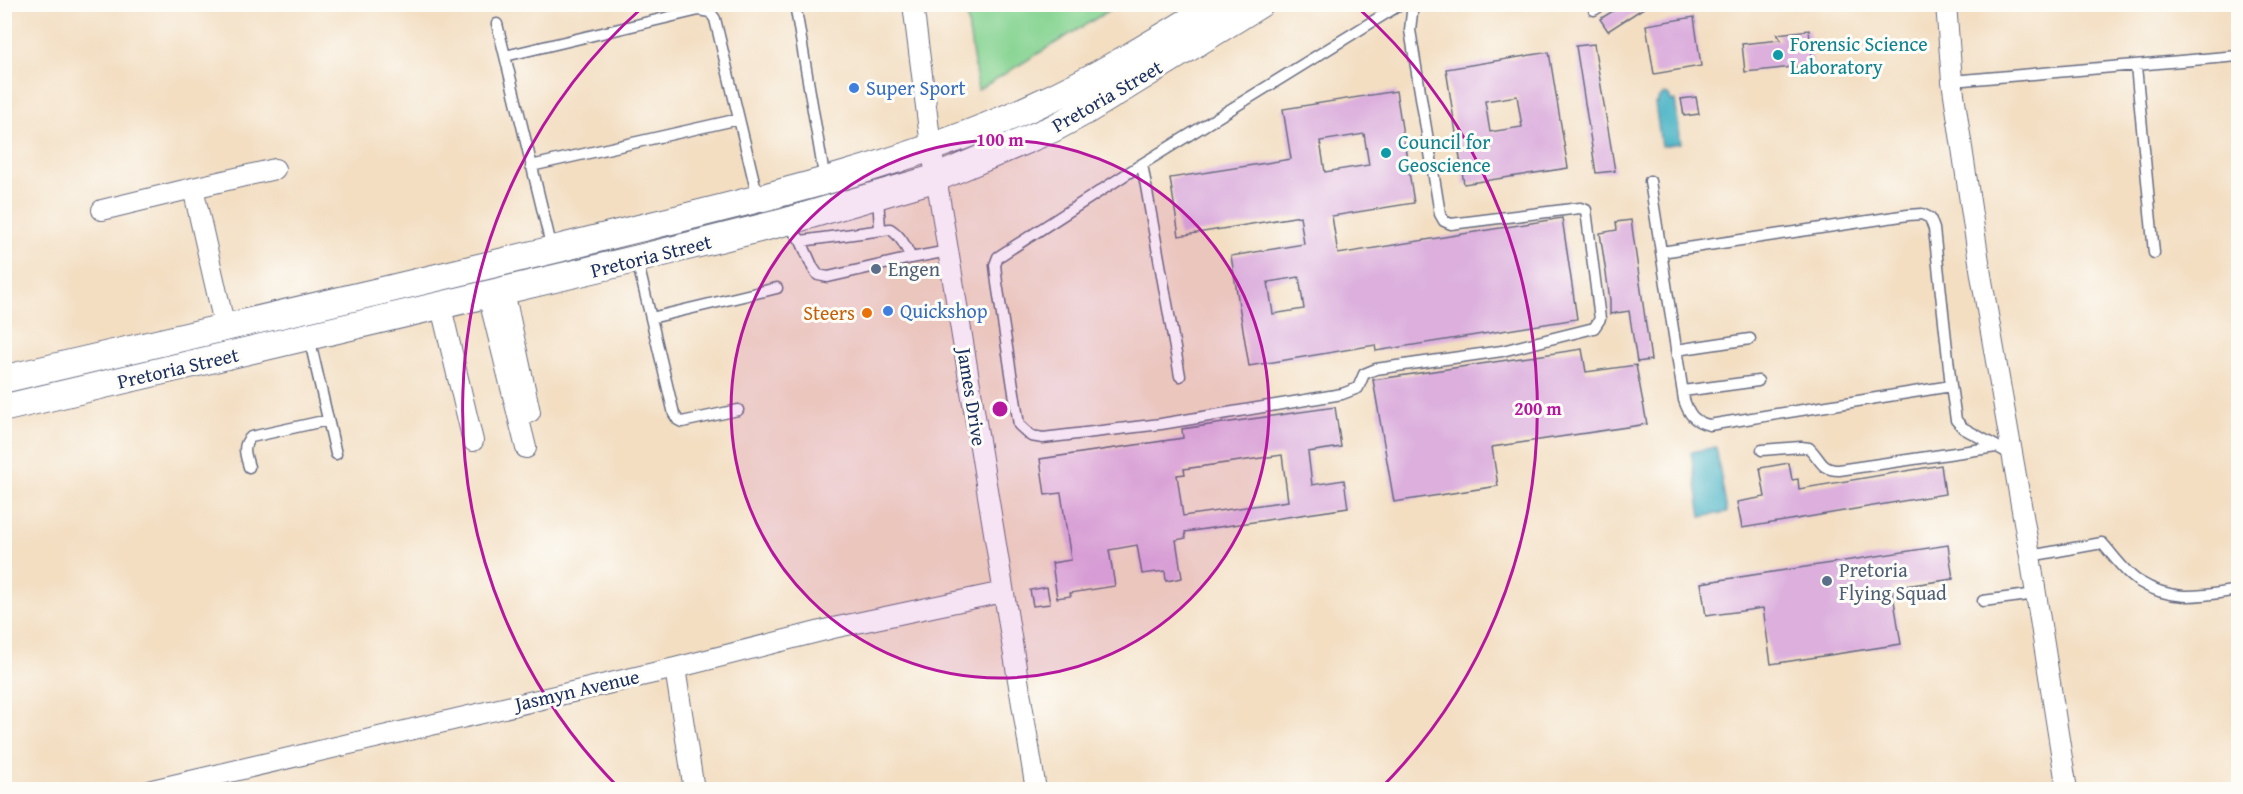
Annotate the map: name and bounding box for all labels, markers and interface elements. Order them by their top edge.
place label: Forensic Science Laboratory [1790,29,1928,81]
marker: Forensic Science Laboratory [1771,48,1785,62]
street label: Pretoria Street [1046,52,1168,139]
place label: Super Sport [866,73,965,102]
marker: Super Sport [847,81,861,95]
text: 100 m [976,126,1024,153]
place label: Council for Geoscience [1398,127,1491,179]
marker: Council for Geoscience [1379,146,1393,160]
street label: Pretoria Street [587,226,714,285]
place label: Engen [888,254,940,283]
marker: Engen [869,262,883,276]
place label: Quickshop [900,296,988,325]
place label: Steers [803,298,855,327]
marker: Quickshop [881,304,895,318]
marker: Steers [860,306,874,320]
street label: Pretoria Street [114,339,241,396]
street label: James Drive [950,343,995,448]
text: 200 m [1514,395,1562,422]
centre of rings [990,399,1010,419]
place label: Pretoria Flying Squad [1839,555,1947,607]
marker: Pretoria Flying Squad [1820,574,1834,588]
street label: Jasmyn Avenue [509,661,642,719]

